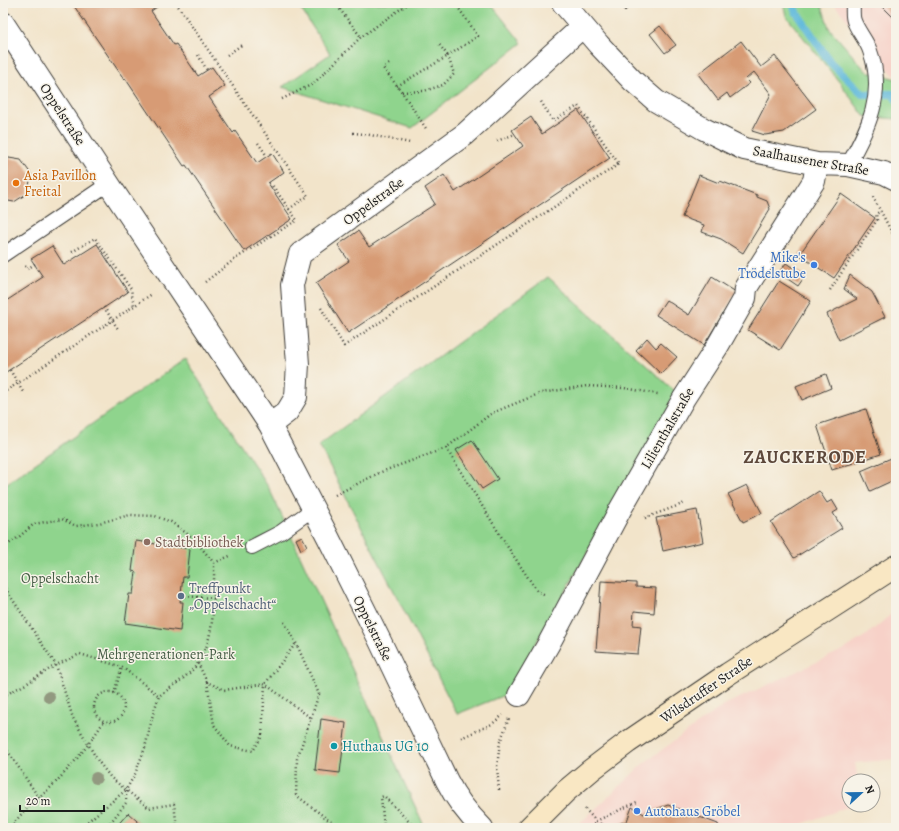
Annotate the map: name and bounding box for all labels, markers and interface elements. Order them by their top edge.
street label: Oppelstraße [35,79,90,149]
street label: Saalhausener Straße [751,141,870,180]
place label: Asia Pavillon Freital [23,166,97,201]
street label: Oppelstraße [339,173,407,230]
marker: Asia Pavillon Freital [11,178,21,188]
place label: Mike's Trödelstube [738,248,806,283]
marker: Mike's Trödelstube [809,260,819,270]
street label: Lilienthalstraße [636,384,698,472]
district label: ZAUCKERODE [743,445,867,469]
place label: Stadtbibliothek [155,533,244,552]
marker: Stadtbibliothek [142,537,152,547]
park label: Oppelschacht [21,569,99,588]
place label: Treffpunkt „Oppelschacht“ [189,579,277,614]
marker: Treffpunkt „Oppelschacht“ [176,591,186,601]
street label: Oppelstraße [349,592,397,664]
park label: Mehrgenerationen-Park [97,645,235,664]
street label: Wilsdruffer Straße [656,652,756,728]
place label: Huthaus UG 10 [342,737,429,756]
marker: Huthaus UG 10 [329,741,339,751]
north arrow [841,773,881,813]
text: N [861,783,878,796]
scale bar [20,787,104,813]
text: 20 m [26,793,50,809]
place label: Autohaus Gröbel [644,802,741,821]
marker: Autohaus Gröbel [632,806,642,816]

